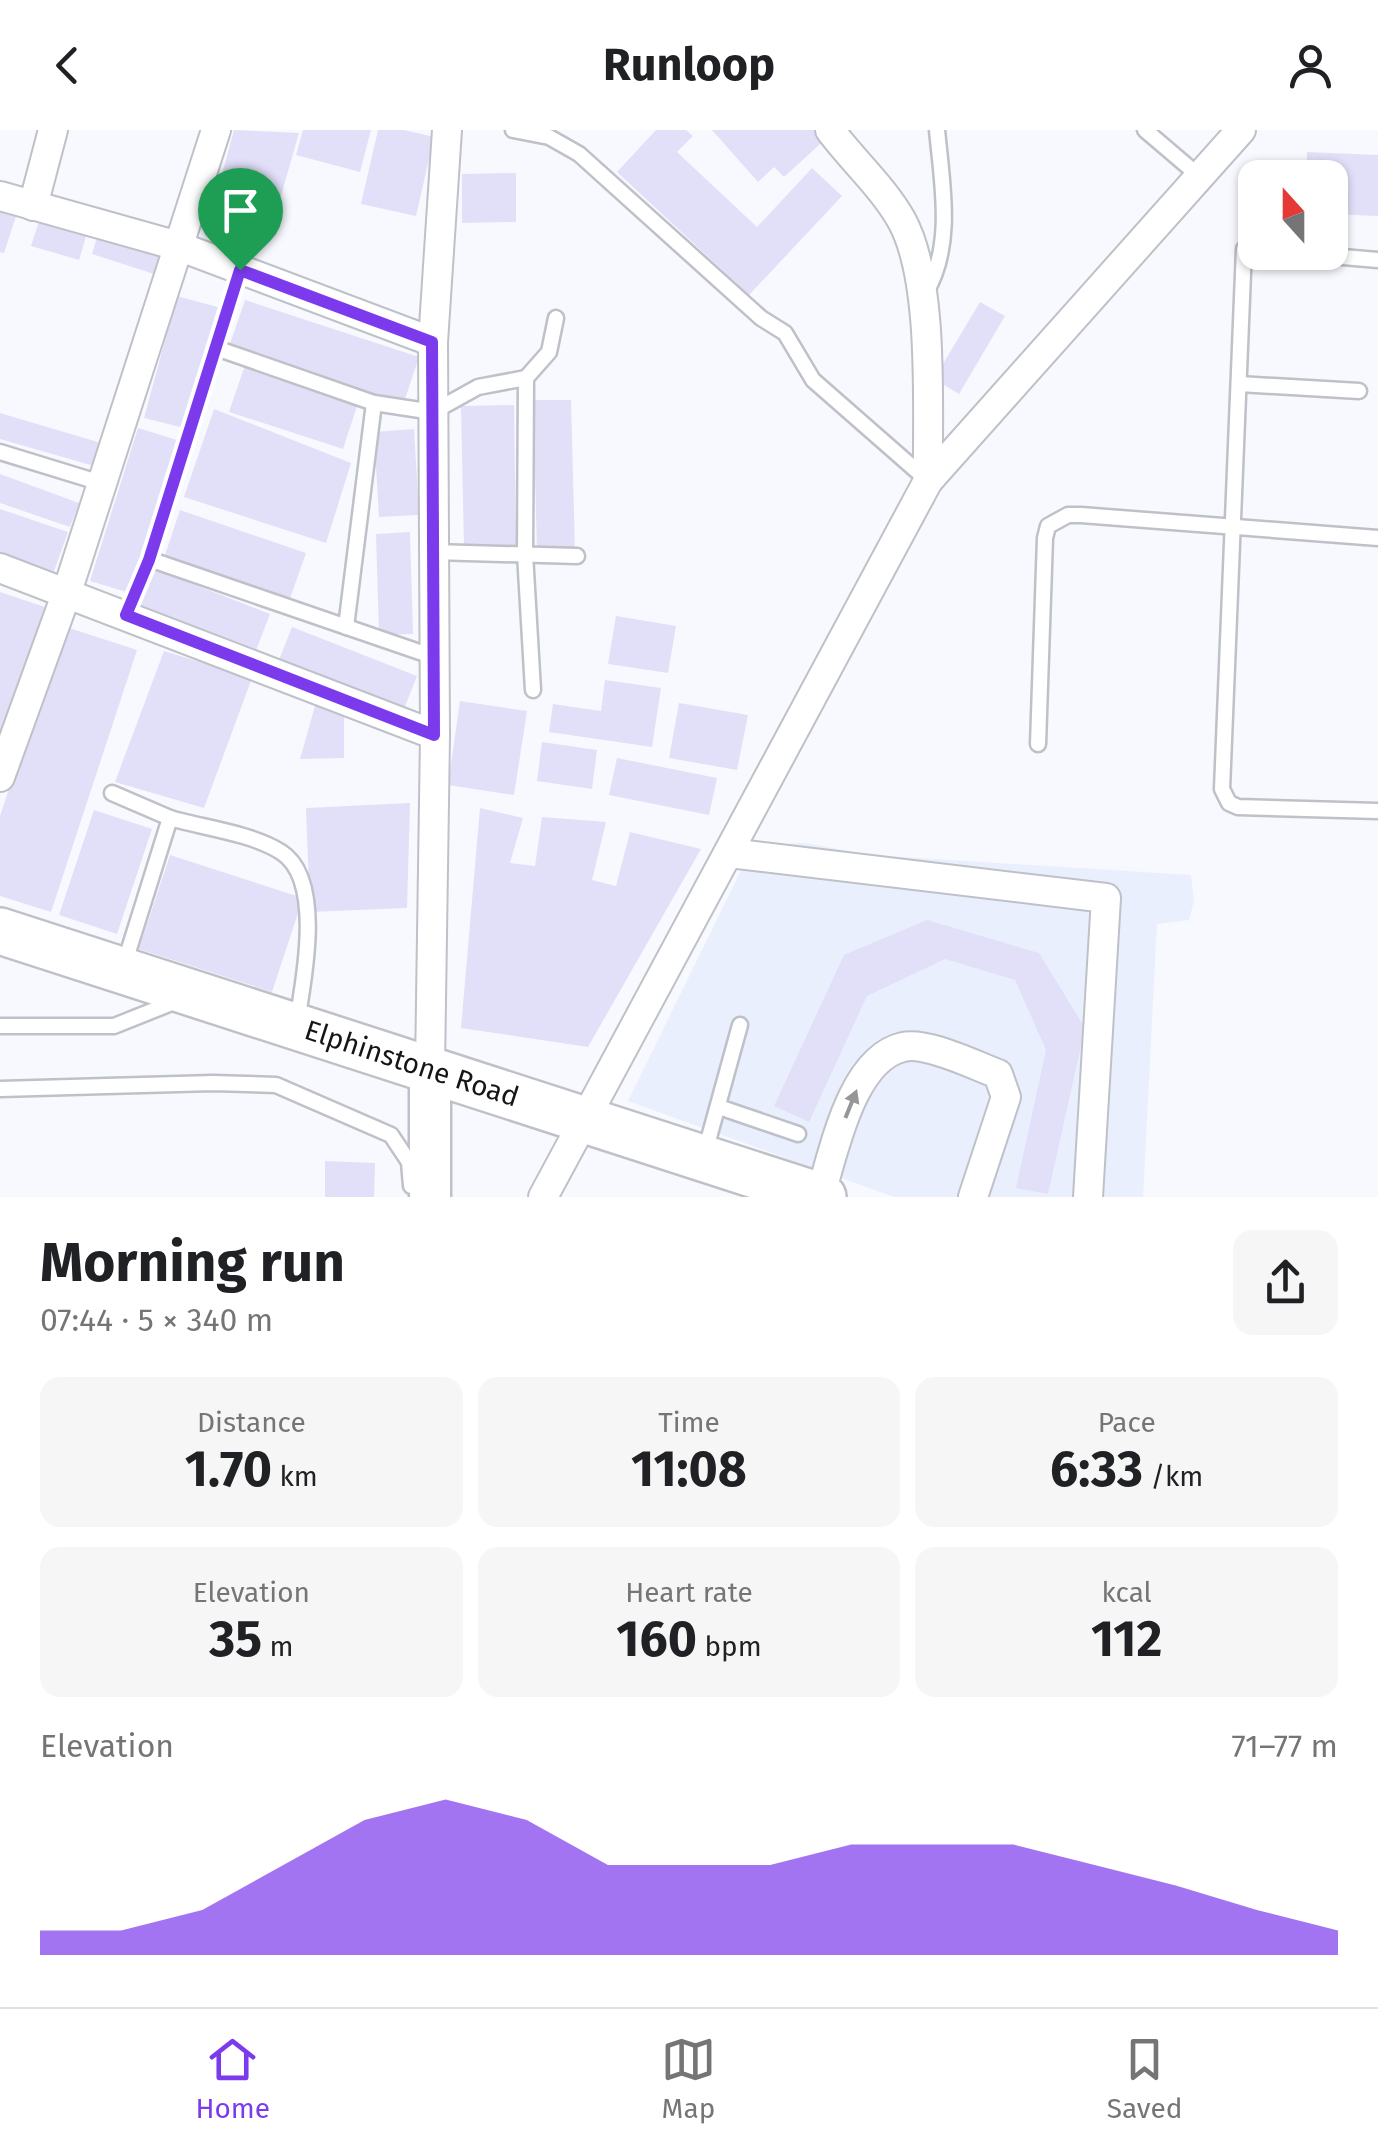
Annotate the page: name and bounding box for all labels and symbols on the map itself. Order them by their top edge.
north arrow [1238,160,1348,270]
pin [198,168,283,271]
street label: Elphinstone Road [301,1013,523,1114]
one-way arrow [844,1088,860,1118]

